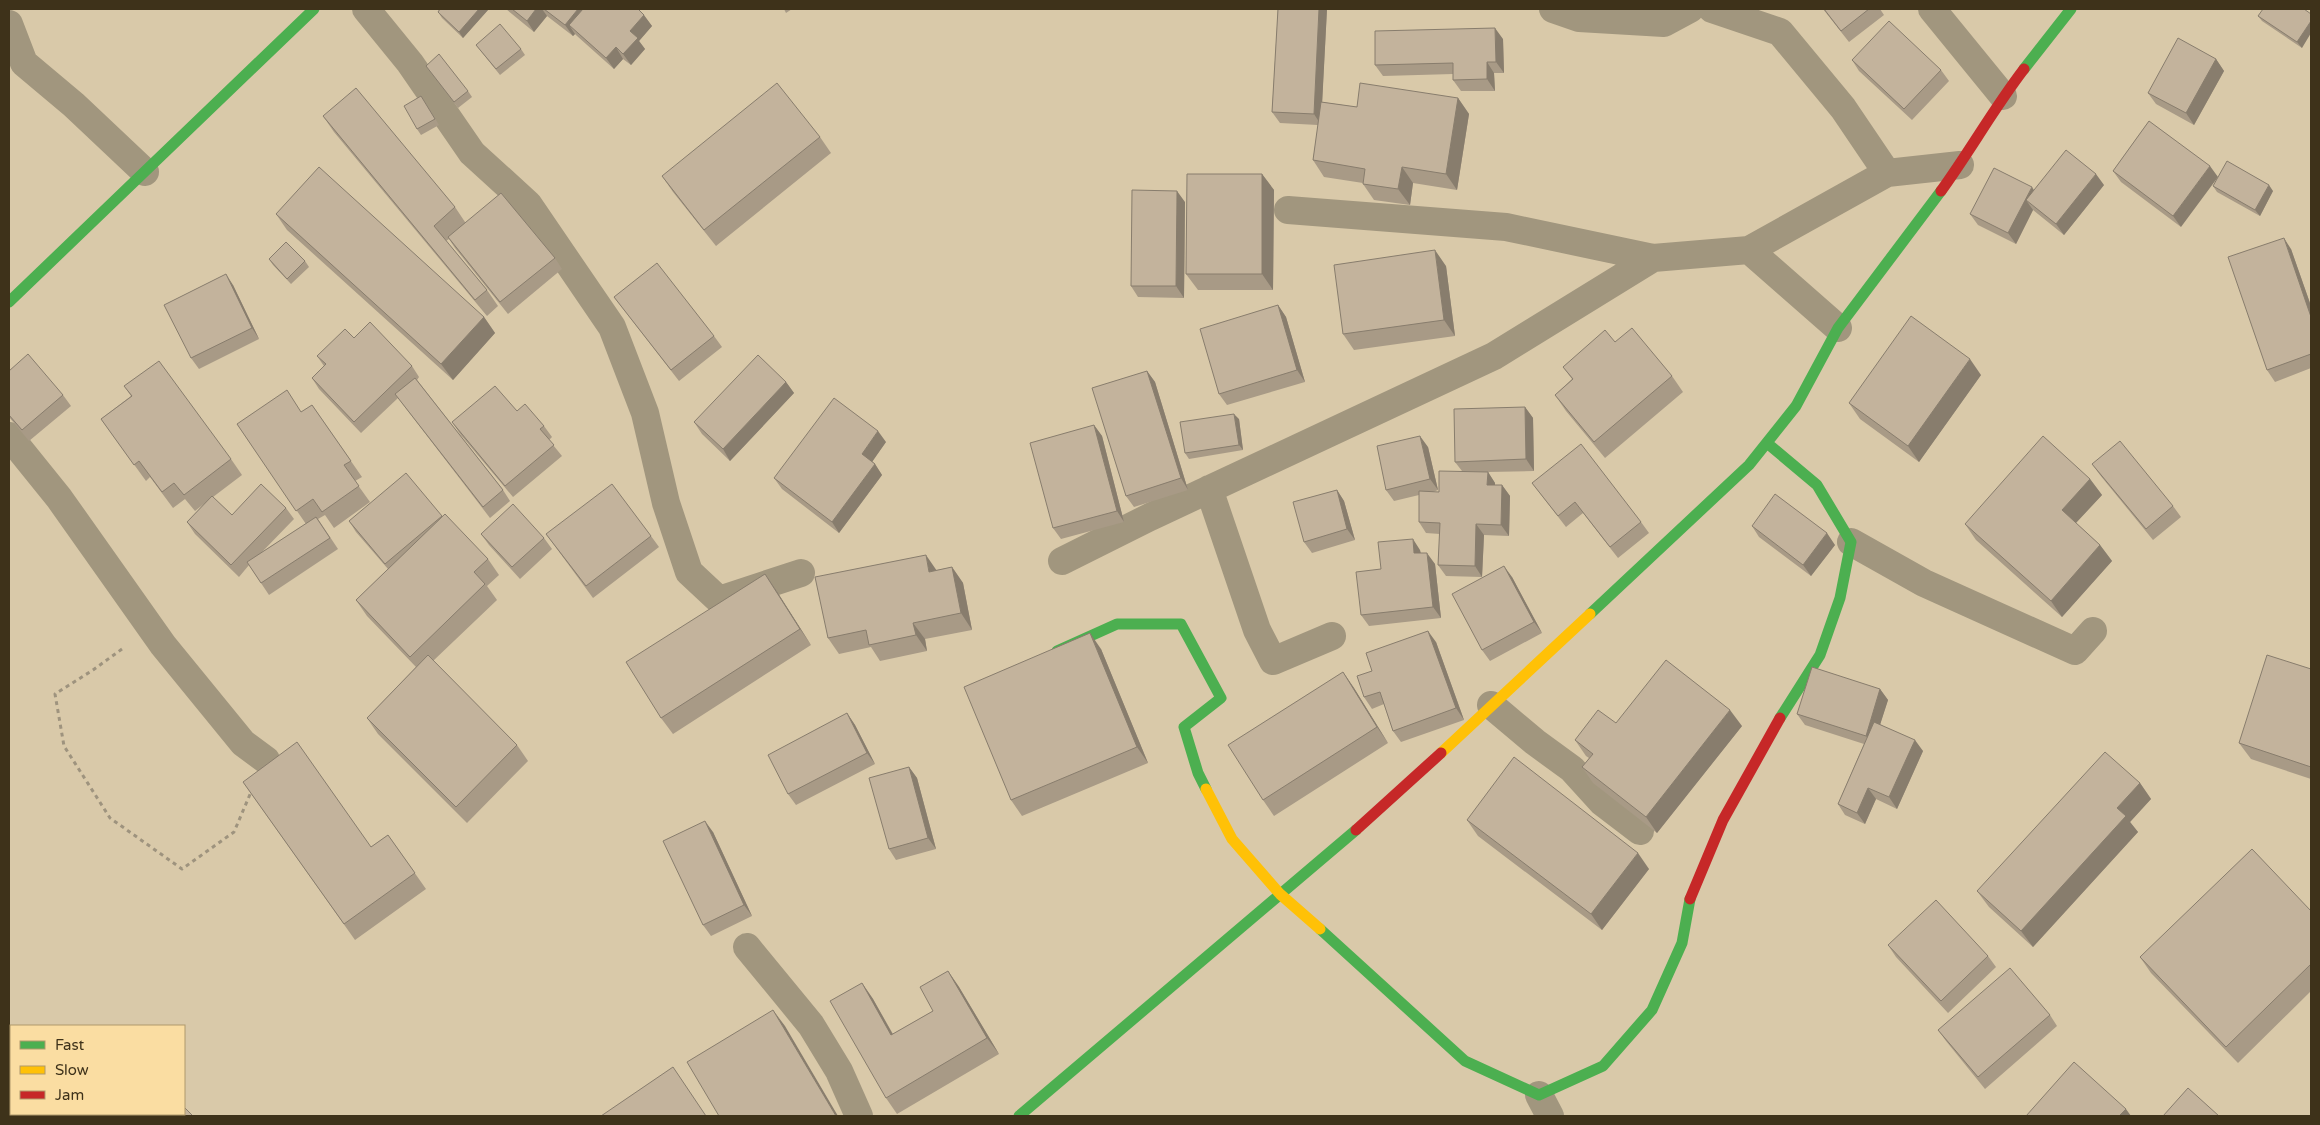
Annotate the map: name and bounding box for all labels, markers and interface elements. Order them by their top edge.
legend [10,1025,185,1115]
text: Fast [55,1036,85,1054]
text: Slow [55,1061,89,1079]
text: Jam [55,1086,84,1104]

